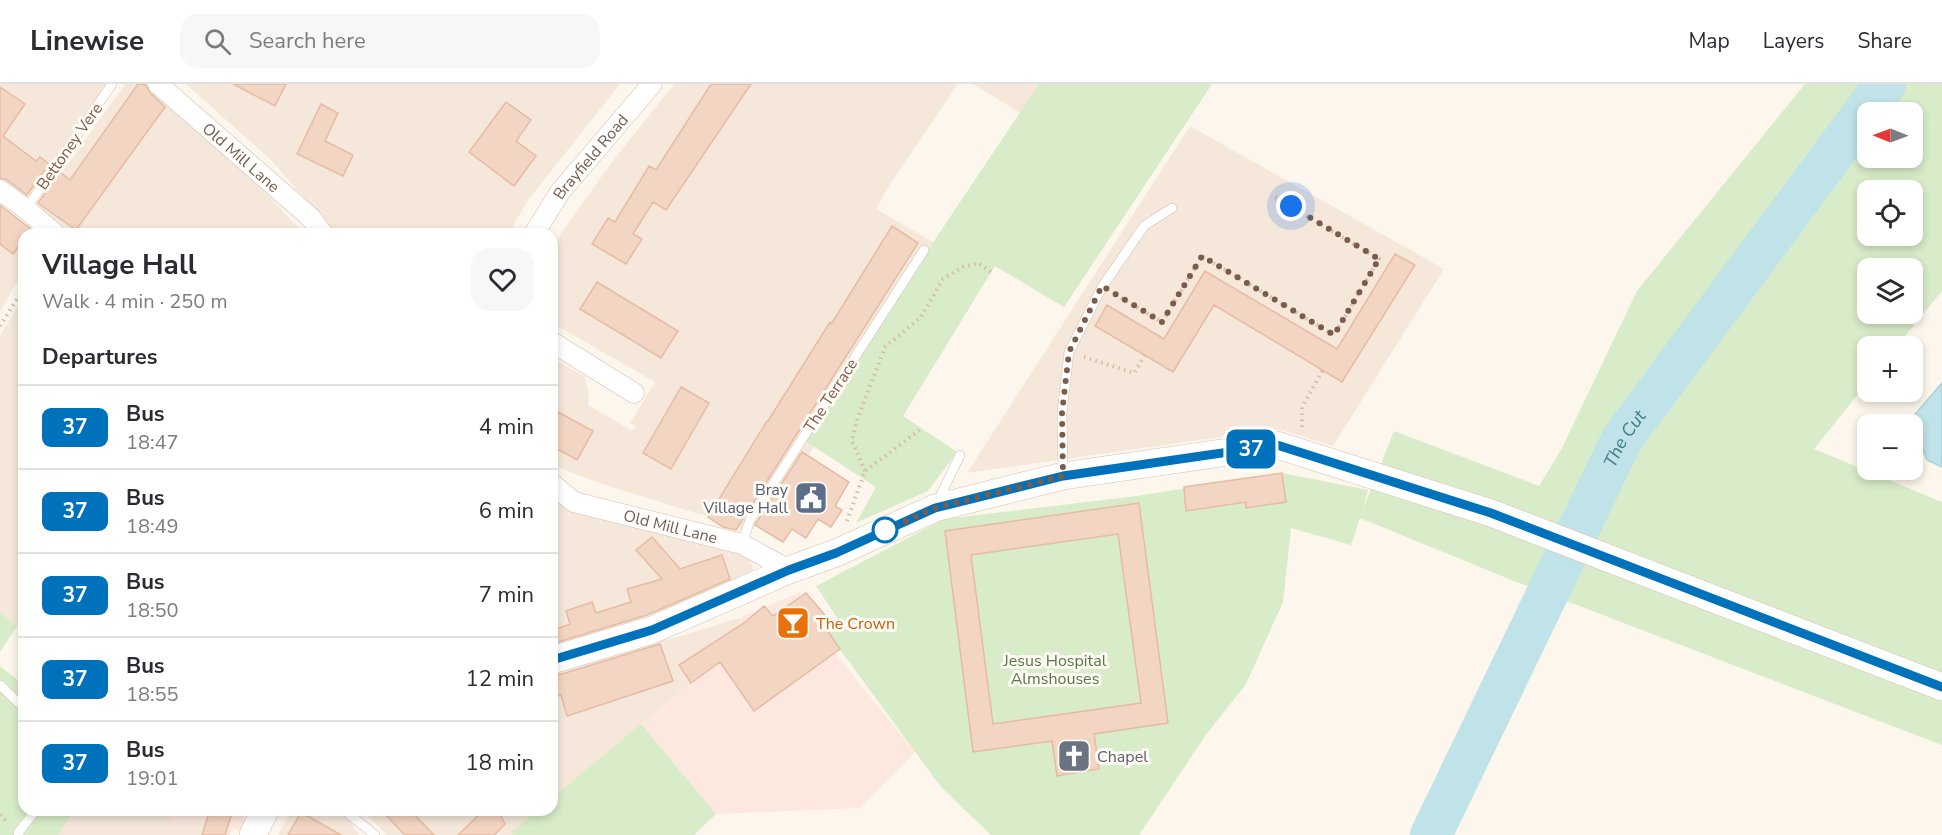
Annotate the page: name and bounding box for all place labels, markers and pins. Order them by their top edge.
place label: Bray Village Hall [702,479,789,519]
public building icon: Bray Village Hall [793,480,829,516]
unlabelled marker [872,517,898,543]
bar icon: The Crown [775,605,811,641]
place label: The Crown [816,613,895,635]
church icon: Chapel [1056,738,1092,774]
place label: Chapel [1097,746,1148,768]

